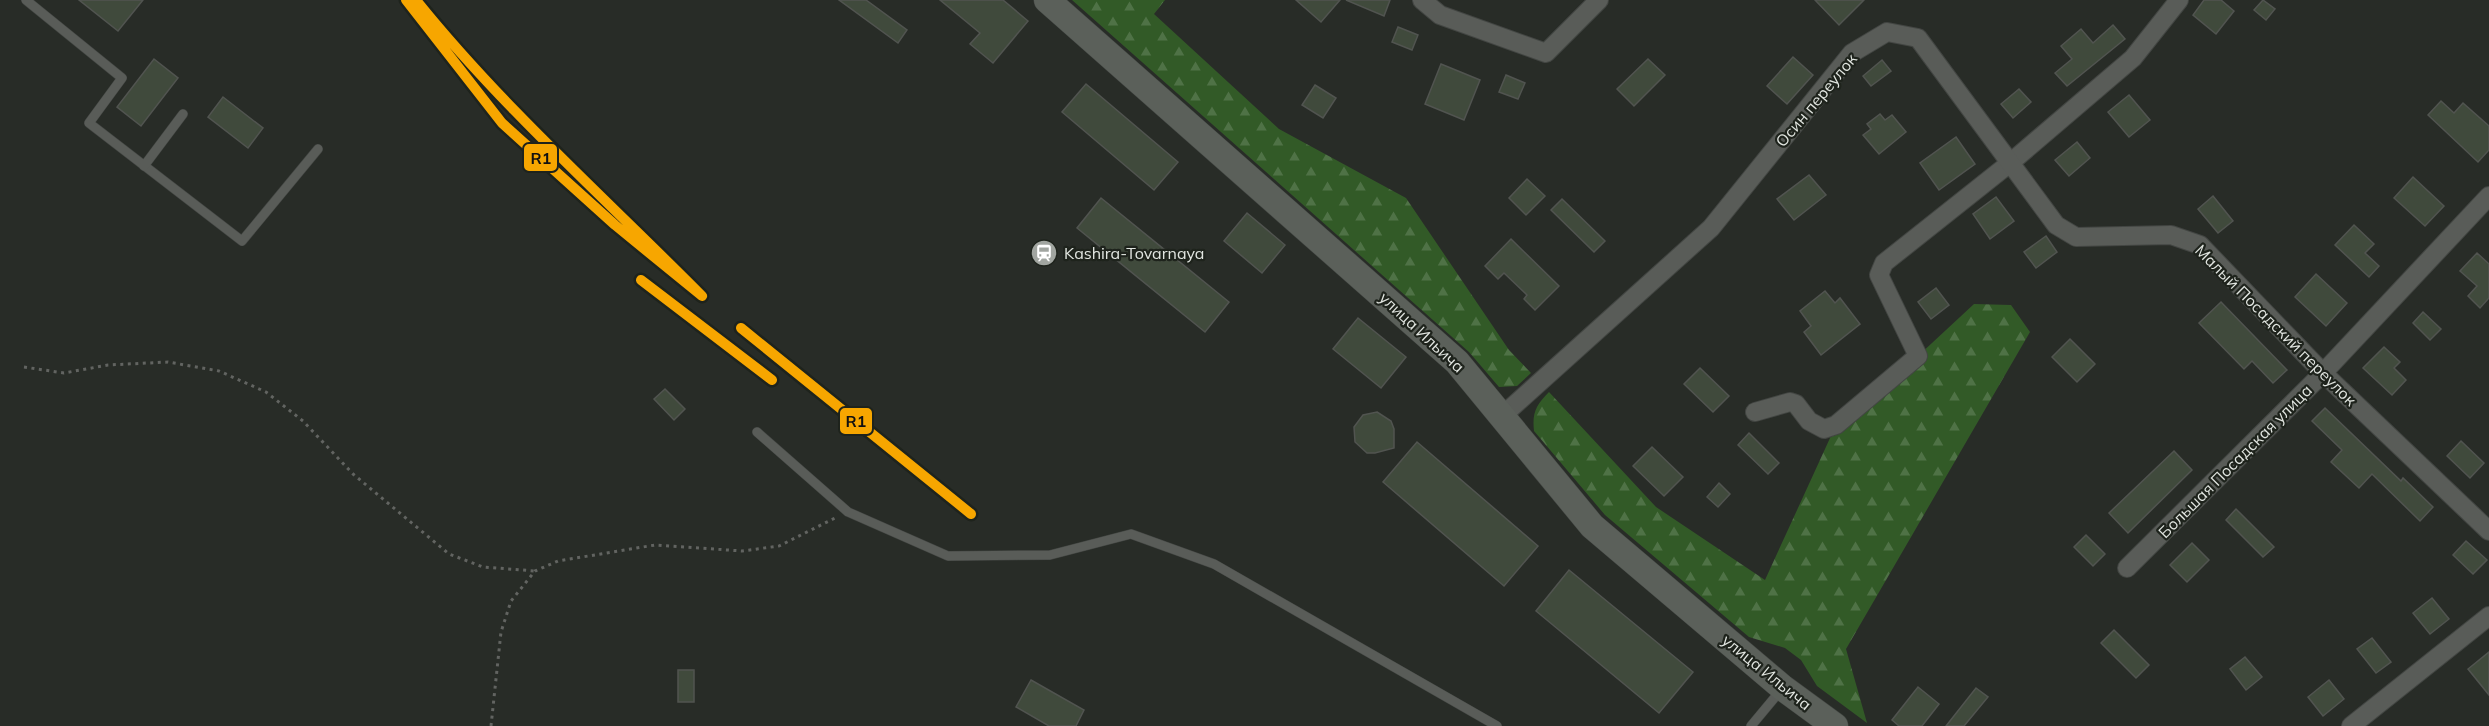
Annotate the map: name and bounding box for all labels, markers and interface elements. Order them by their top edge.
street label: Осин переулок [1771,49,1861,151]
line badge: R1 [523,143,558,172]
text: R1 [531,148,551,168]
station icon: Kashira-Tovarnaya [1029,238,1059,268]
street label: Малый Посадский переулок [2191,240,2361,410]
place label: Kashira-Tovarnaya [1064,243,1204,263]
street label: улица Ильича [1375,287,1469,377]
street label: Большая Посадская улица [2154,380,2316,542]
line badge: R1 [839,407,873,435]
text: R1 [846,411,866,431]
street label: улица Ильича [1718,630,1816,714]

